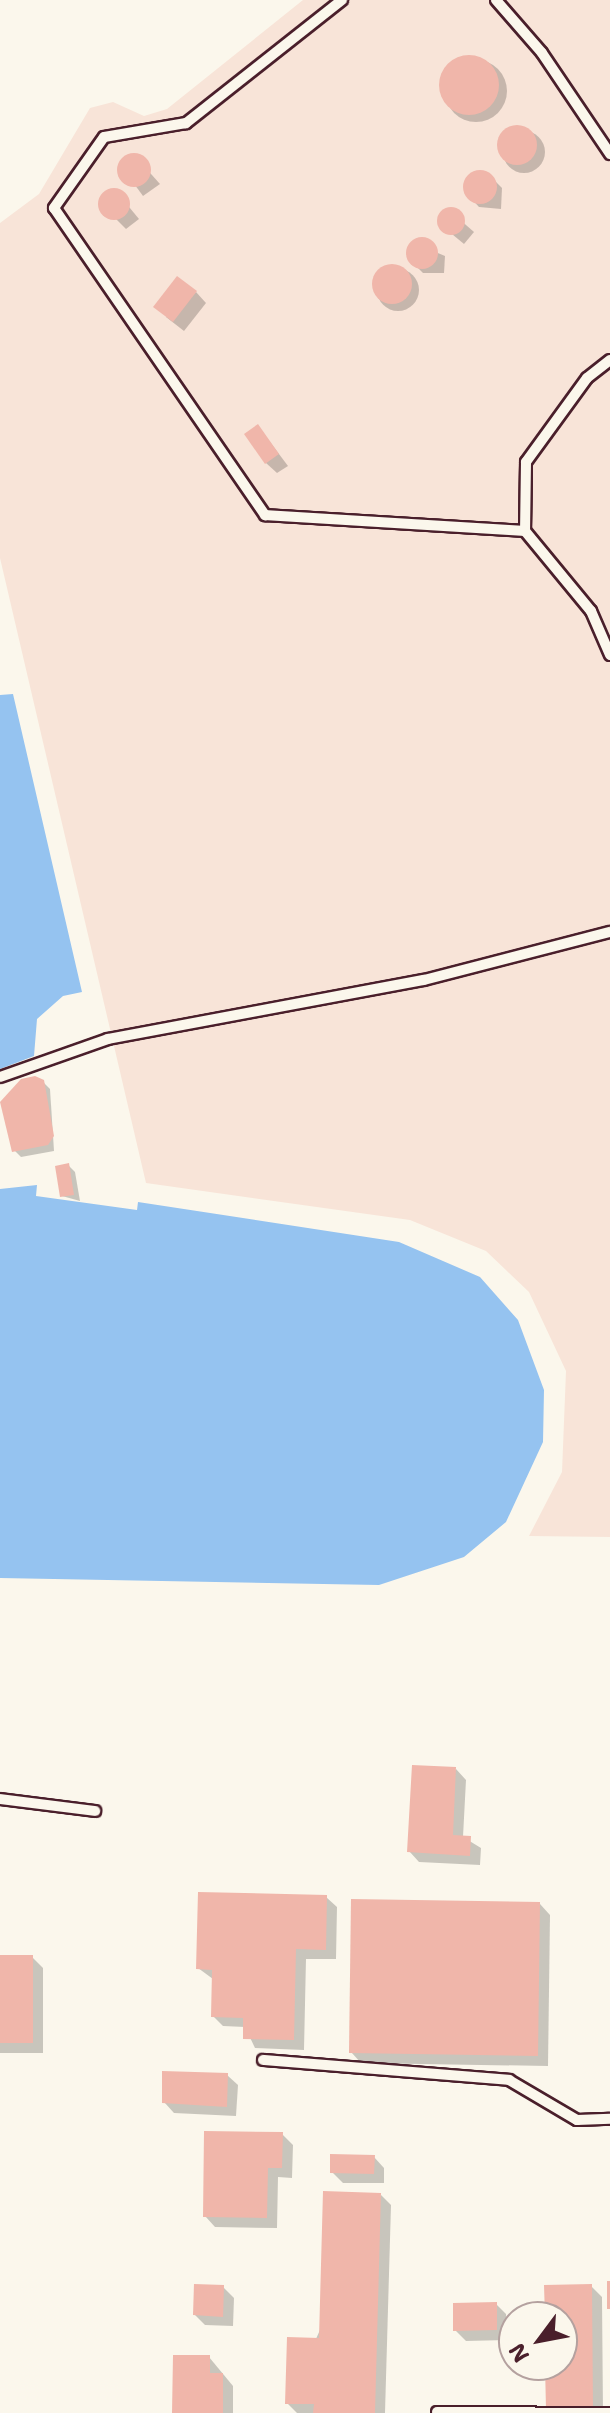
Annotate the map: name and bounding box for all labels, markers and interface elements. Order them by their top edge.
north arrow [498,2301,578,2381]
text: N [502,2338,536,2368]

